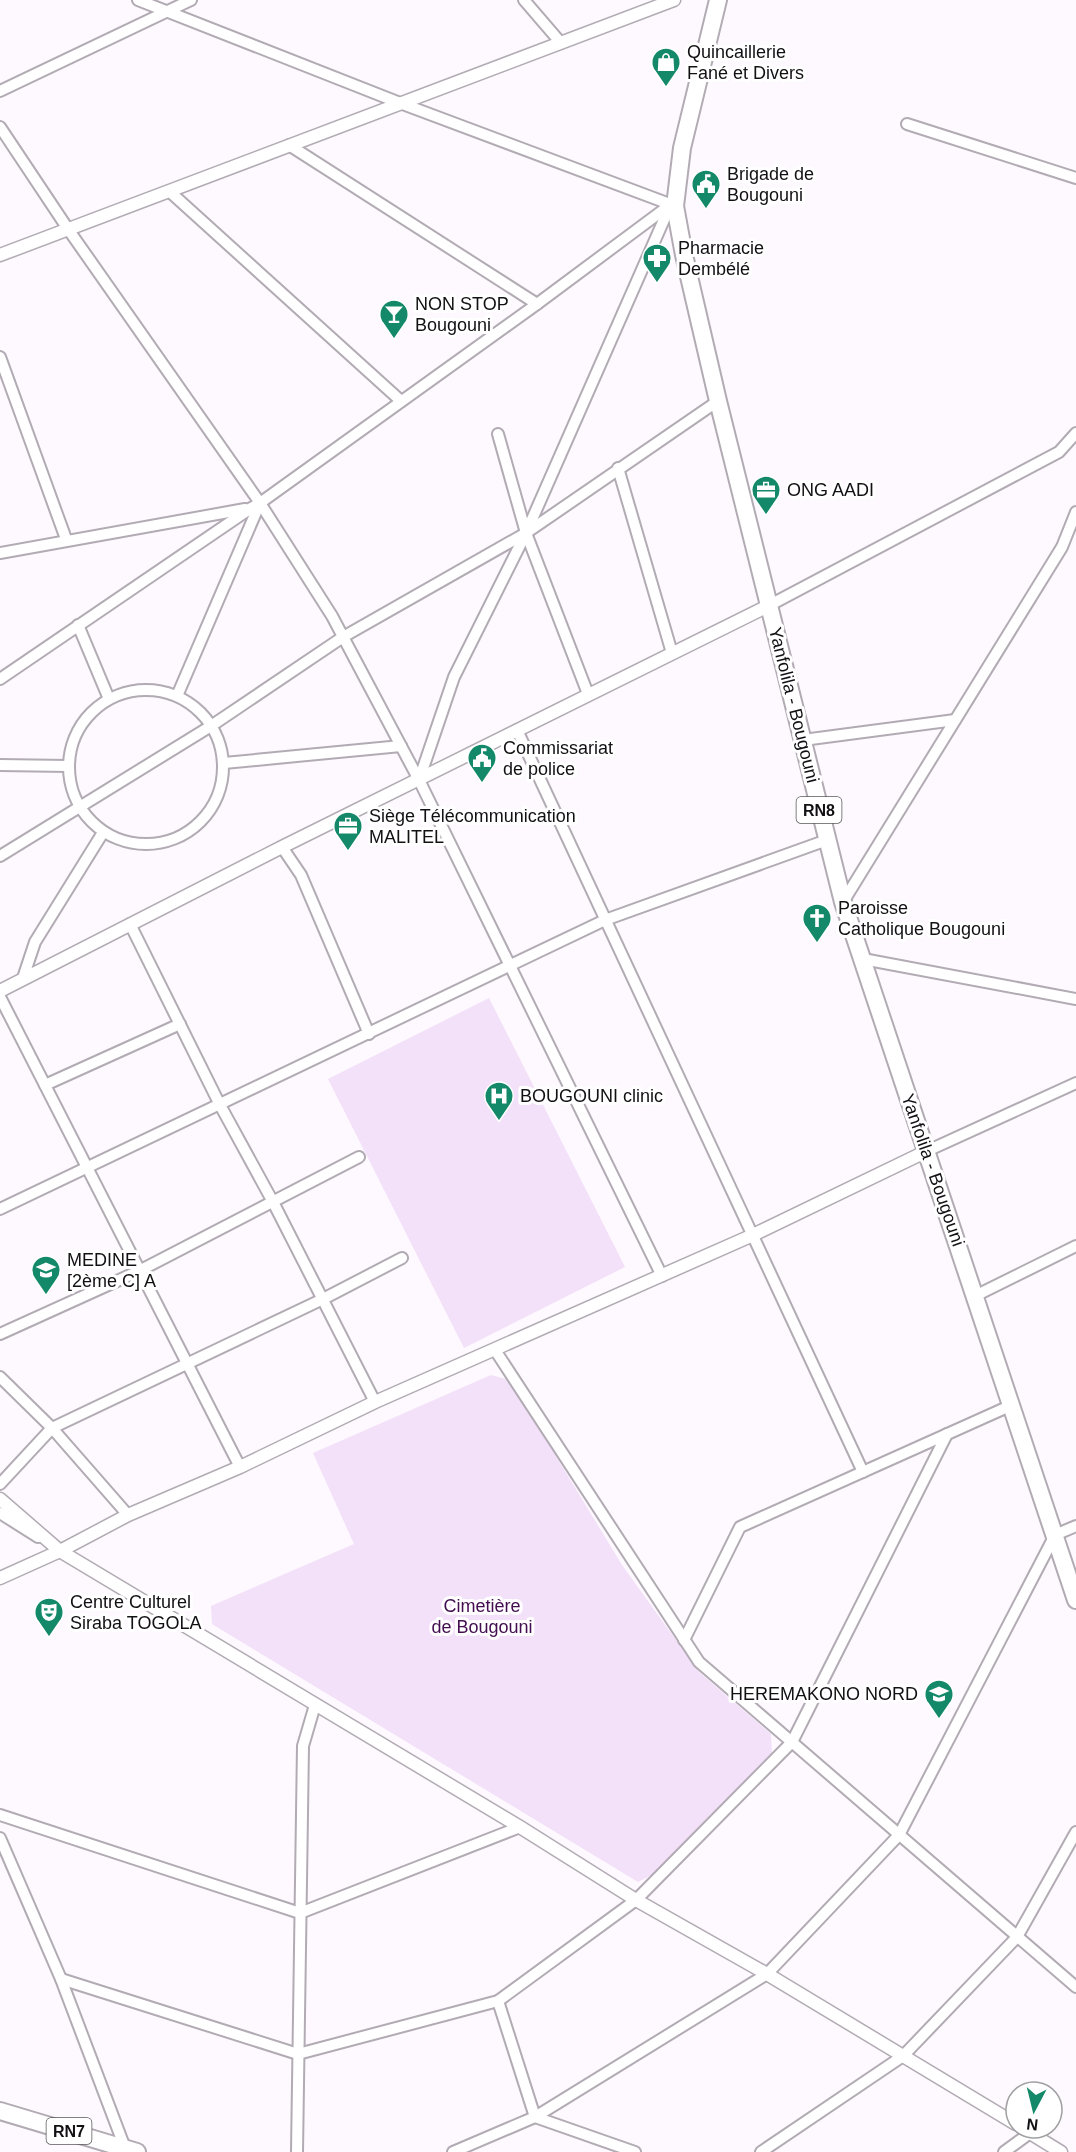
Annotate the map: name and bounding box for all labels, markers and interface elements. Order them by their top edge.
place label: Quincaillerie Fané et Divers [687,42,804,83]
shop icon: Quincaillerie Fané et Divers [650,46,682,88]
place label: Brigade de Bougouni [727,164,814,205]
public building icon: Brigade de Bougouni [690,168,722,210]
place label: Pharmacie Dembélé [678,238,764,279]
pharmacy icon: Pharmacie Dembélé [641,242,673,284]
place label: NON STOP Bougouni [415,294,509,335]
bar icon: NON STOP Bougouni [378,298,410,340]
office icon: ONG AADI [750,474,782,516]
place label: ONG AADI [787,480,874,500]
street label: Yanfolila - Bougouni [765,625,823,785]
place label: Commissariat de police [503,738,613,779]
public building icon: Commissariat de police [466,742,498,784]
road number: RN8 [796,797,842,823]
place label: Siège Télécommunication MALITEL [369,806,576,847]
office icon: Siège Télécommunication MALITEL [332,810,364,852]
place label: Paroisse Catholique Bougouni [838,898,1005,939]
church icon: Paroisse Catholique Bougouni [801,902,833,944]
hospital icon: BOUGOUNI clinic [483,1080,515,1122]
place label: BOUGOUNI clinic [520,1086,663,1106]
street label: Yanfolila - Bougouni [898,1091,968,1249]
place label: MEDINE [2ème C] A [67,1250,156,1291]
school or university icon: MEDINE [2ème C] A [30,1254,62,1296]
place label: Centre Culturel Siraba TOGOLA [70,1592,201,1633]
theatre icon: Centre Culturel Siraba TOGOLA [33,1596,65,1638]
park label: Cimetière de Bougouni [431,1596,533,1637]
school or university icon: HEREMAKONO NORD [923,1678,955,1720]
place label: HEREMAKONO NORD [730,1684,918,1704]
north arrow [1004,2080,1064,2140]
text: N [1025,2115,1039,2134]
road number: RN7 [46,2118,92,2144]

